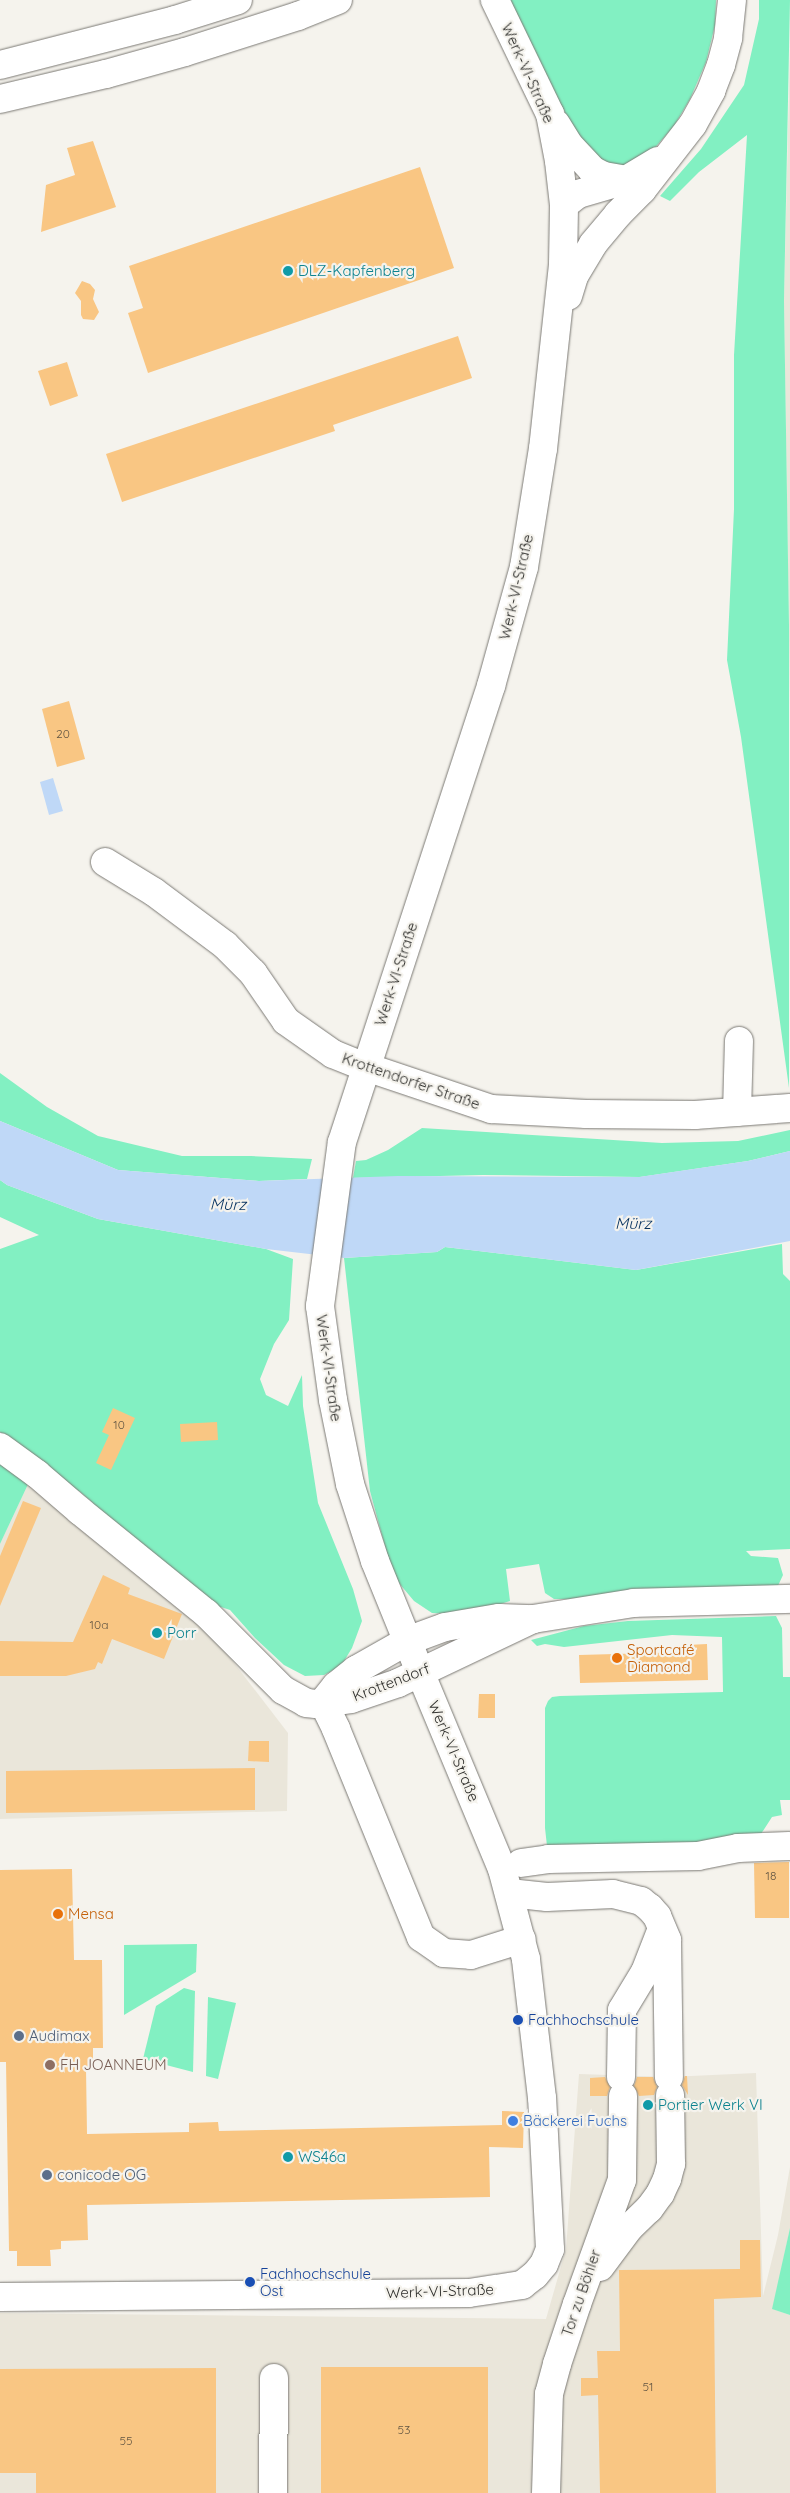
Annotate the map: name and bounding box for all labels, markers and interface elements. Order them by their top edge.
street label: Werk-VI-Straße [498,20,558,126]
place label: DLZ-Kapfenberg [298,262,415,280]
marker: DLZ-Kapfenberg [282,265,294,277]
street label: Werk-VI-Straße [495,532,537,642]
house number: 20 [56,727,70,741]
street label: Werk-VI-Straße [371,920,421,1028]
street label: Krottendorfer Straße [340,1049,482,1113]
water label: Mürz [210,1194,246,1214]
water label: Mürz [615,1213,651,1233]
street label: Werk-VI-Straße [313,1313,345,1423]
house number: 10 [113,1418,125,1432]
house number: 10a [90,1618,108,1632]
place label: Porr [167,1624,196,1642]
marker: Porr [151,1627,163,1639]
place label: Sportcafé Diamond [627,1640,695,1675]
marker: Sportcafé Diamond [611,1652,623,1664]
street label: Krottendorf [350,1659,432,1705]
street label: Werk-VI-Straße [425,1698,483,1804]
house number: 18 [766,1869,776,1883]
place label: Mensa [68,1905,114,1923]
marker: Mensa [52,1908,64,1920]
place label: Fachhochschule [528,2011,639,2029]
marker: Fachhochschule [512,2014,524,2026]
place label: Audimax [29,2027,89,2045]
marker: Audimax [13,2030,25,2042]
place label: FH JOANNEUM [60,2056,167,2074]
marker: FH JOANNEUM [44,2059,56,2071]
place label: Portier Werk VI [658,2096,763,2114]
marker: Portier Werk VI [642,2099,654,2111]
place label: Bäckerei Fuchs [523,2112,627,2130]
marker: Bäckerei Fuchs [507,2115,519,2127]
place label: WS46a [298,2148,346,2166]
marker: WS46a [282,2151,294,2163]
place label: conicode OG [57,2166,146,2184]
marker: conicode OG [41,2169,53,2181]
street label: Tor zu Böhler [558,2247,604,2339]
place label: Fachhochschule Ost [260,2264,371,2299]
marker: Fachhochschule Ost [244,2276,256,2288]
street label: Werk-VI-Straße [386,2280,494,2302]
house number: 51 [643,2380,653,2394]
house number: 53 [398,2423,410,2437]
house number: 55 [119,2434,133,2448]

